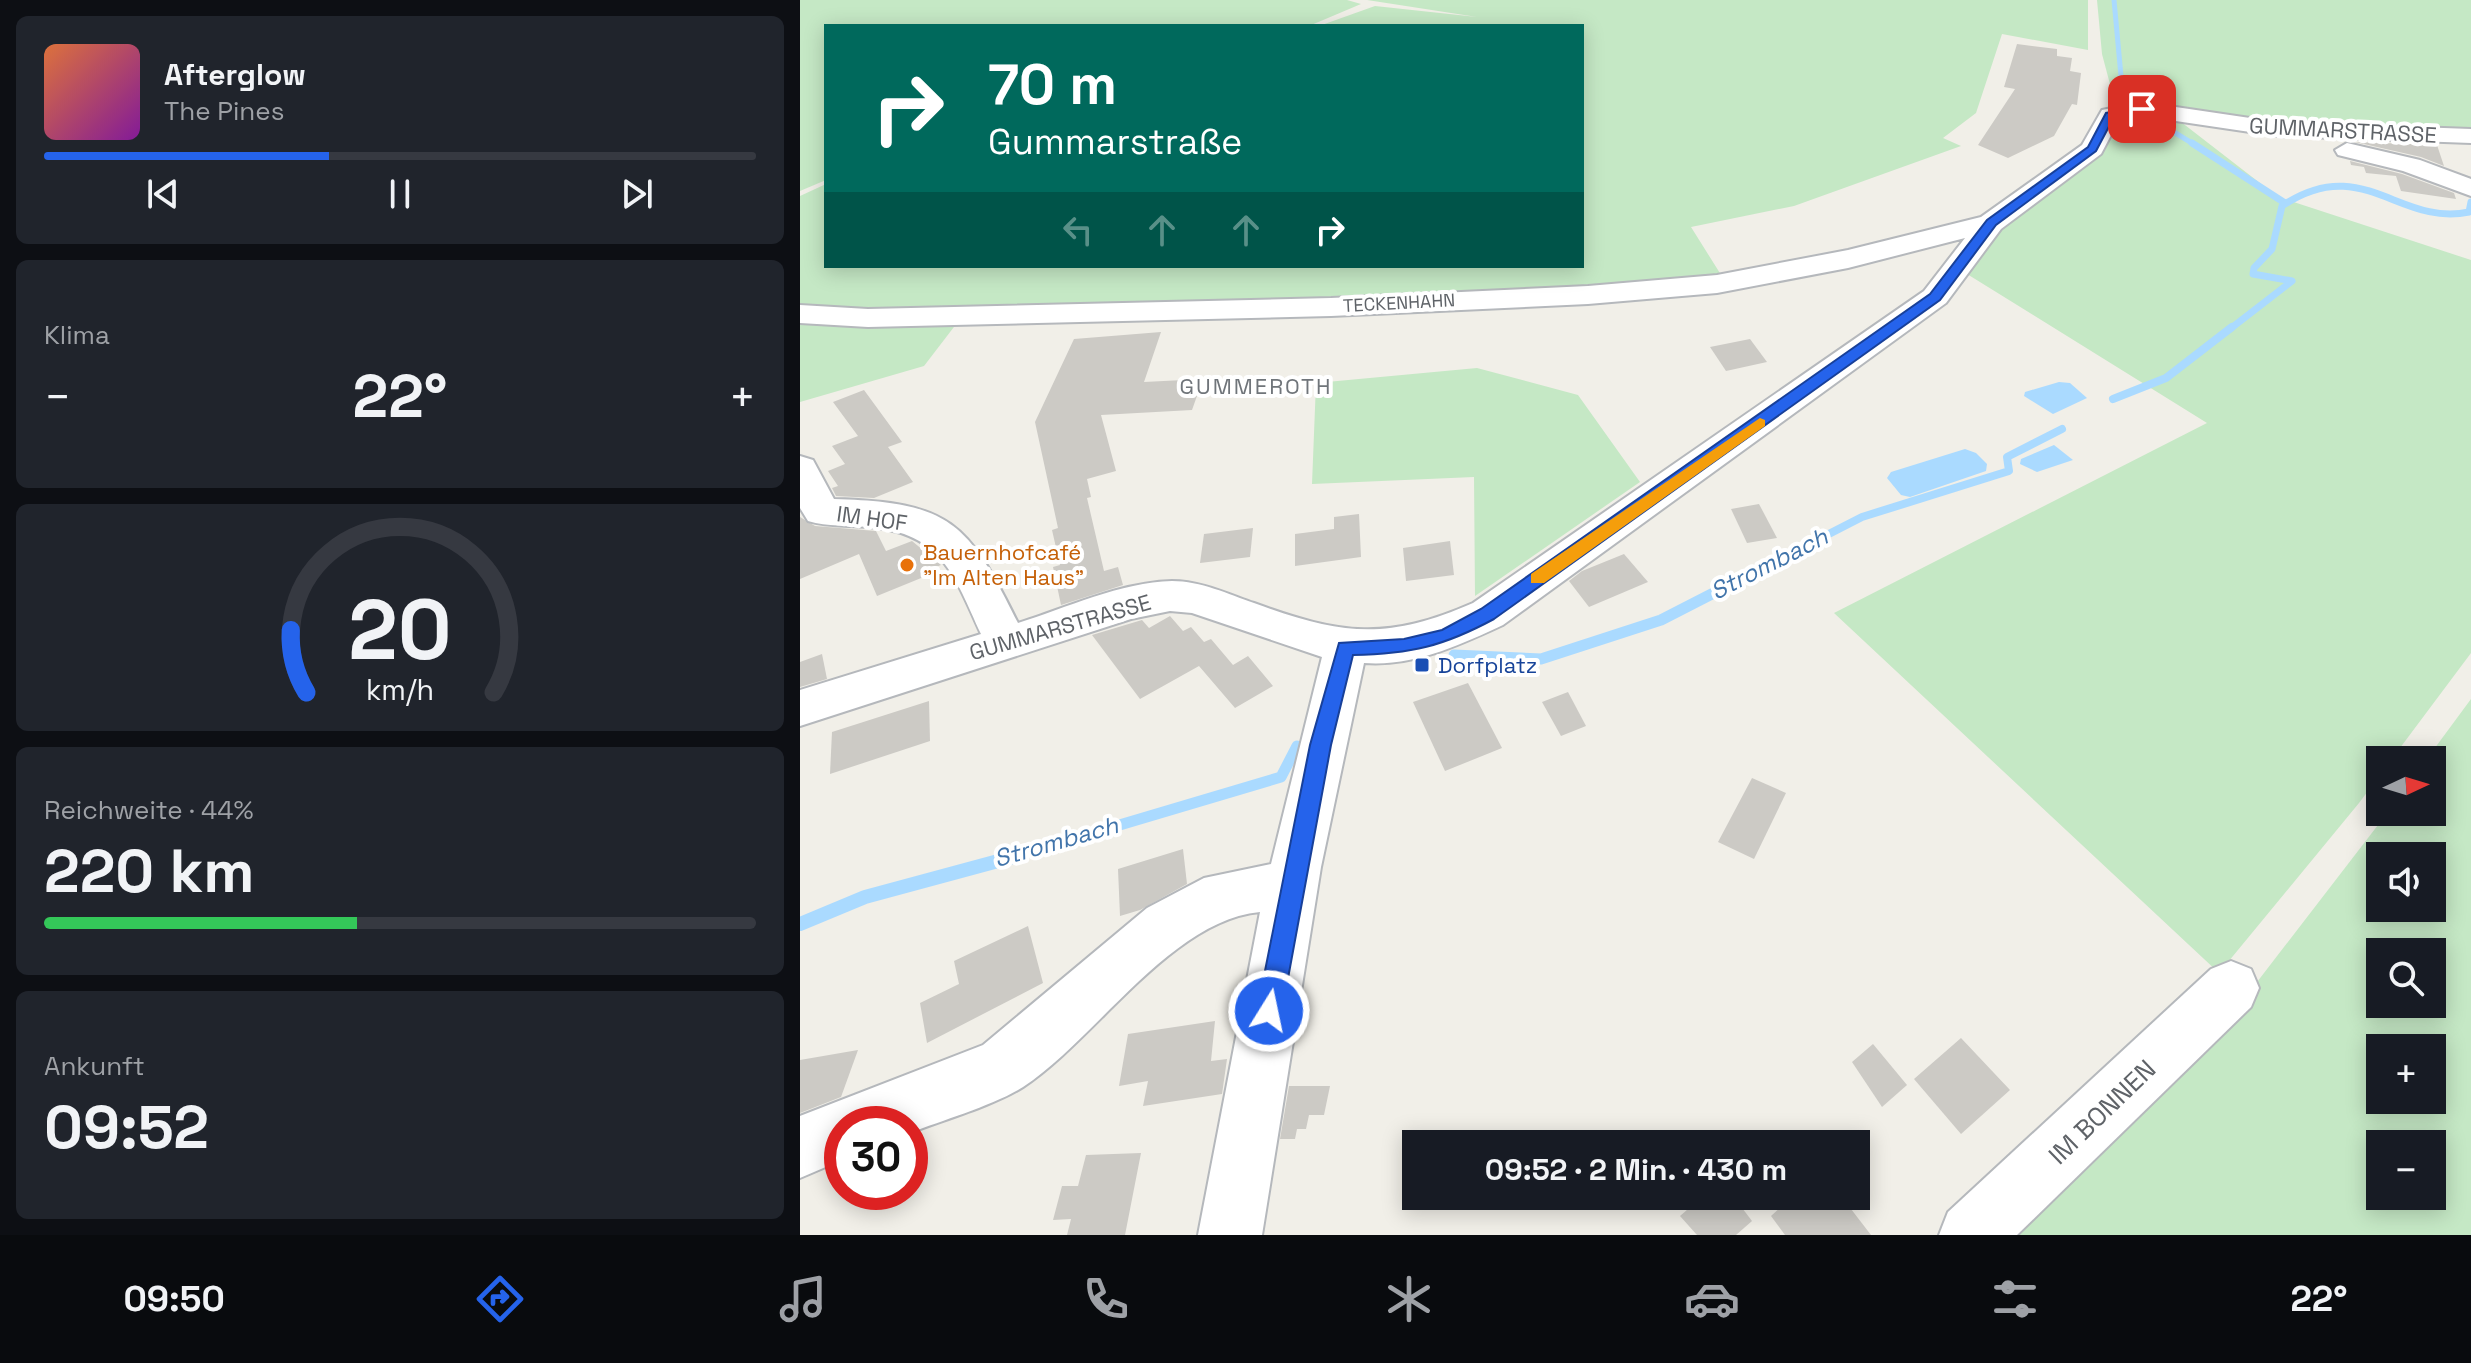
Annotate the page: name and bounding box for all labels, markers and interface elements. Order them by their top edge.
text: 70 m [988,49,1117,120]
text: Afterglow [164,55,306,94]
icon: right [856,56,960,160]
pin [2108,75,2176,143]
icon: arrive [2120,87,2164,131]
text: The Pines [164,94,284,128]
street label: GUMMARSTRASSE [2249,111,2437,149]
text: Gummarstraße [988,119,1242,165]
icon: previous [141,172,185,216]
icon: pause [378,172,422,216]
icon: next [615,172,659,216]
icon: left [1056,208,1100,252]
icon: ahead [1140,208,1184,252]
icon: ahead [1224,208,1268,252]
icon: right [1308,208,1352,252]
street label: TECKENHAHN [1342,288,1456,317]
text: Klima [44,318,110,352]
text: 22° [353,358,447,435]
text: − [44,369,71,425]
text: + [729,369,756,425]
district label: GUMMEROTH [1180,372,1332,400]
street label: IM HOF [835,499,909,537]
water label: Strombach [1705,520,1834,606]
place label: Bauernhofcafé "Im Alten Haus" [923,538,1084,591]
marker: Bauernhofcafé "Im Alten Haus" [898,556,916,574]
text: 20 [348,577,452,683]
street label: GUMMARSTRASSE [966,588,1154,666]
place label: Dorfplatz [1438,651,1537,679]
marker: Dorfplatz [1413,656,1431,674]
text: km/h [366,673,434,709]
north arrow [2366,746,2446,826]
map controls [2366,746,2446,1210]
text: Reichweite · 44% [44,793,254,827]
water label: Strombach [990,809,1123,874]
text: 220 km [44,833,254,910]
button: sound [2366,842,2446,922]
button: search [2366,938,2446,1018]
position arrow [1227,969,1311,1053]
button: + [2366,1034,2446,1114]
text: Ankunft [44,1049,145,1083]
street label: IM BONNEN [2041,1052,2163,1172]
text: 09:52 [44,1089,209,1166]
speed limit sign: 30 [824,1106,928,1210]
button: − [2366,1130,2446,1210]
text: 09:52 · 2 Min. · 430 m [1485,1150,1787,1189]
icon: directions [472,1271,528,1327]
icon: music [775,1271,831,1327]
icon: phone [1078,1271,1134,1327]
icon: climate [1381,1271,1437,1327]
icon: car [1684,1271,1740,1327]
icon: filters [1987,1271,2043,1327]
text: 09:50 [124,1276,225,1322]
text: 22° [2290,1276,2347,1322]

